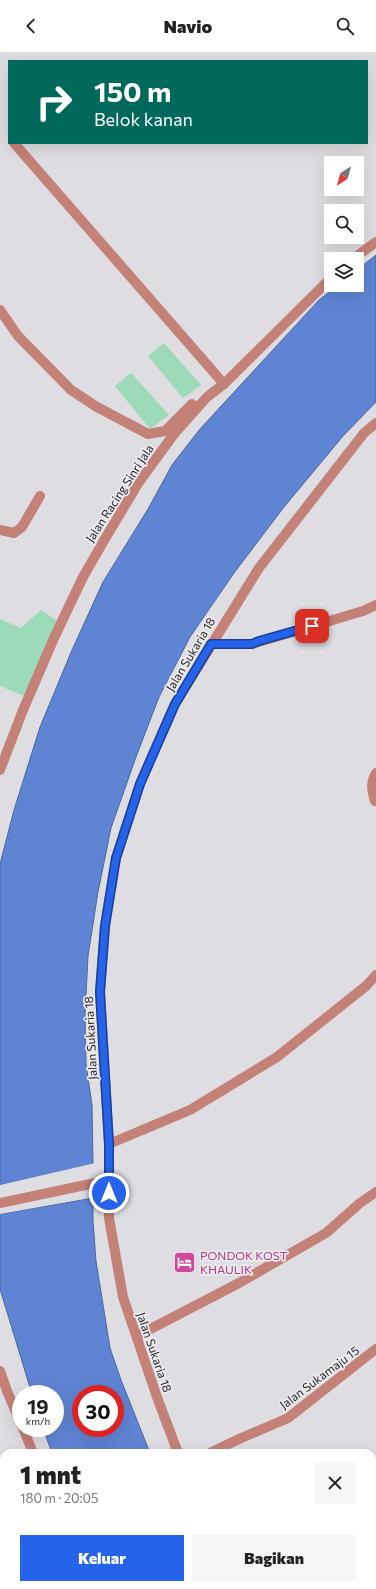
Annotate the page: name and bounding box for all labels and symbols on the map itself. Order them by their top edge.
north arrow [324,156,364,196]
street label: Jalan Racing Sinri Jala [82,442,157,545]
pin [295,609,329,643]
street label: Jalan Sukaria 18 [162,615,218,694]
street label: Jalan Sukaria 18 [81,996,100,1080]
position arrow [88,1172,130,1214]
place label: PONDOK KOST KHAULIK [200,1248,288,1276]
hotel icon: PONDOK KOST KHAULIK [171,1249,197,1275]
street label: Jalan Sukaria 18 [134,1310,175,1394]
street label: Jalan Sukamaju 15 [277,1343,362,1412]
speed limit sign: 30 [72,1385,124,1437]

